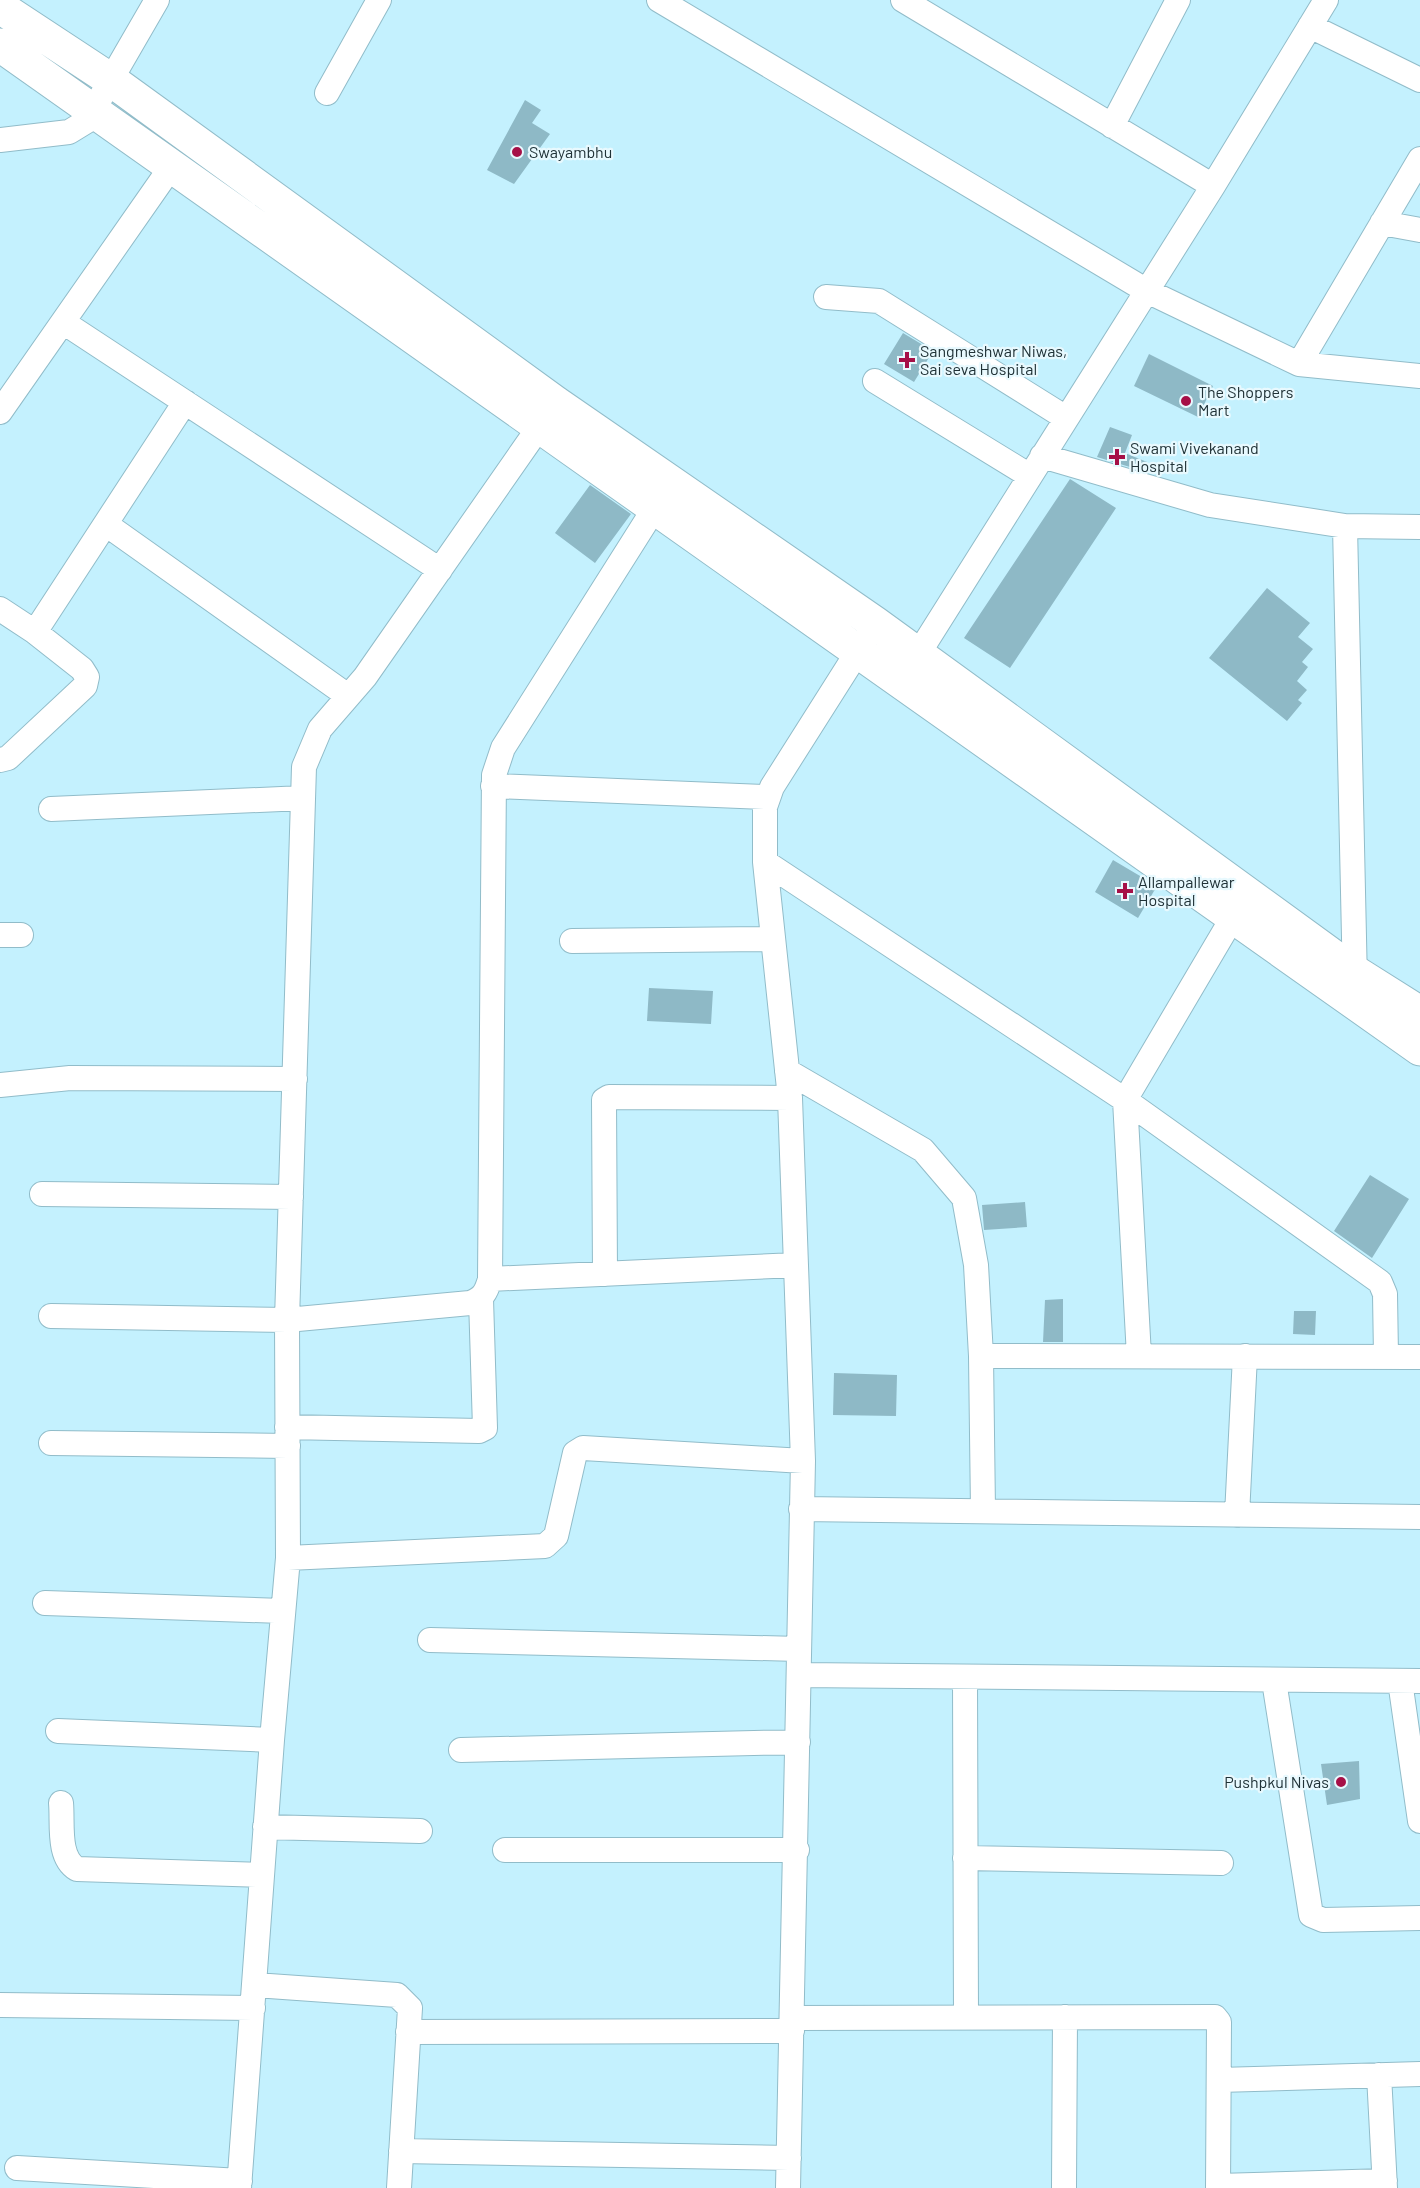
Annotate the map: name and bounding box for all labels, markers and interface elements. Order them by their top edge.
place label: Swayambhu [529,142,612,161]
marker: Swayambhu [510,145,524,159]
place label: Sangmeshwar Niwas, Sai seva Hospital [920,341,1067,378]
marker: Sangmeshwar Niwas, Sai seva Hospital [898,351,916,369]
place label: The Shoppers Mart [1198,382,1293,419]
marker: The Shoppers Mart [1179,394,1193,408]
place label: Swami Vivekanand Hospital [1130,438,1259,475]
marker: Swami Vivekanand Hospital [1108,448,1126,466]
place label: Allampallewar Hospital [1138,872,1235,909]
marker: Allampallewar Hospital [1116,882,1134,900]
place label: Pushpkul Nivas [1224,1772,1329,1791]
marker: Pushpkul Nivas [1334,1775,1348,1789]

